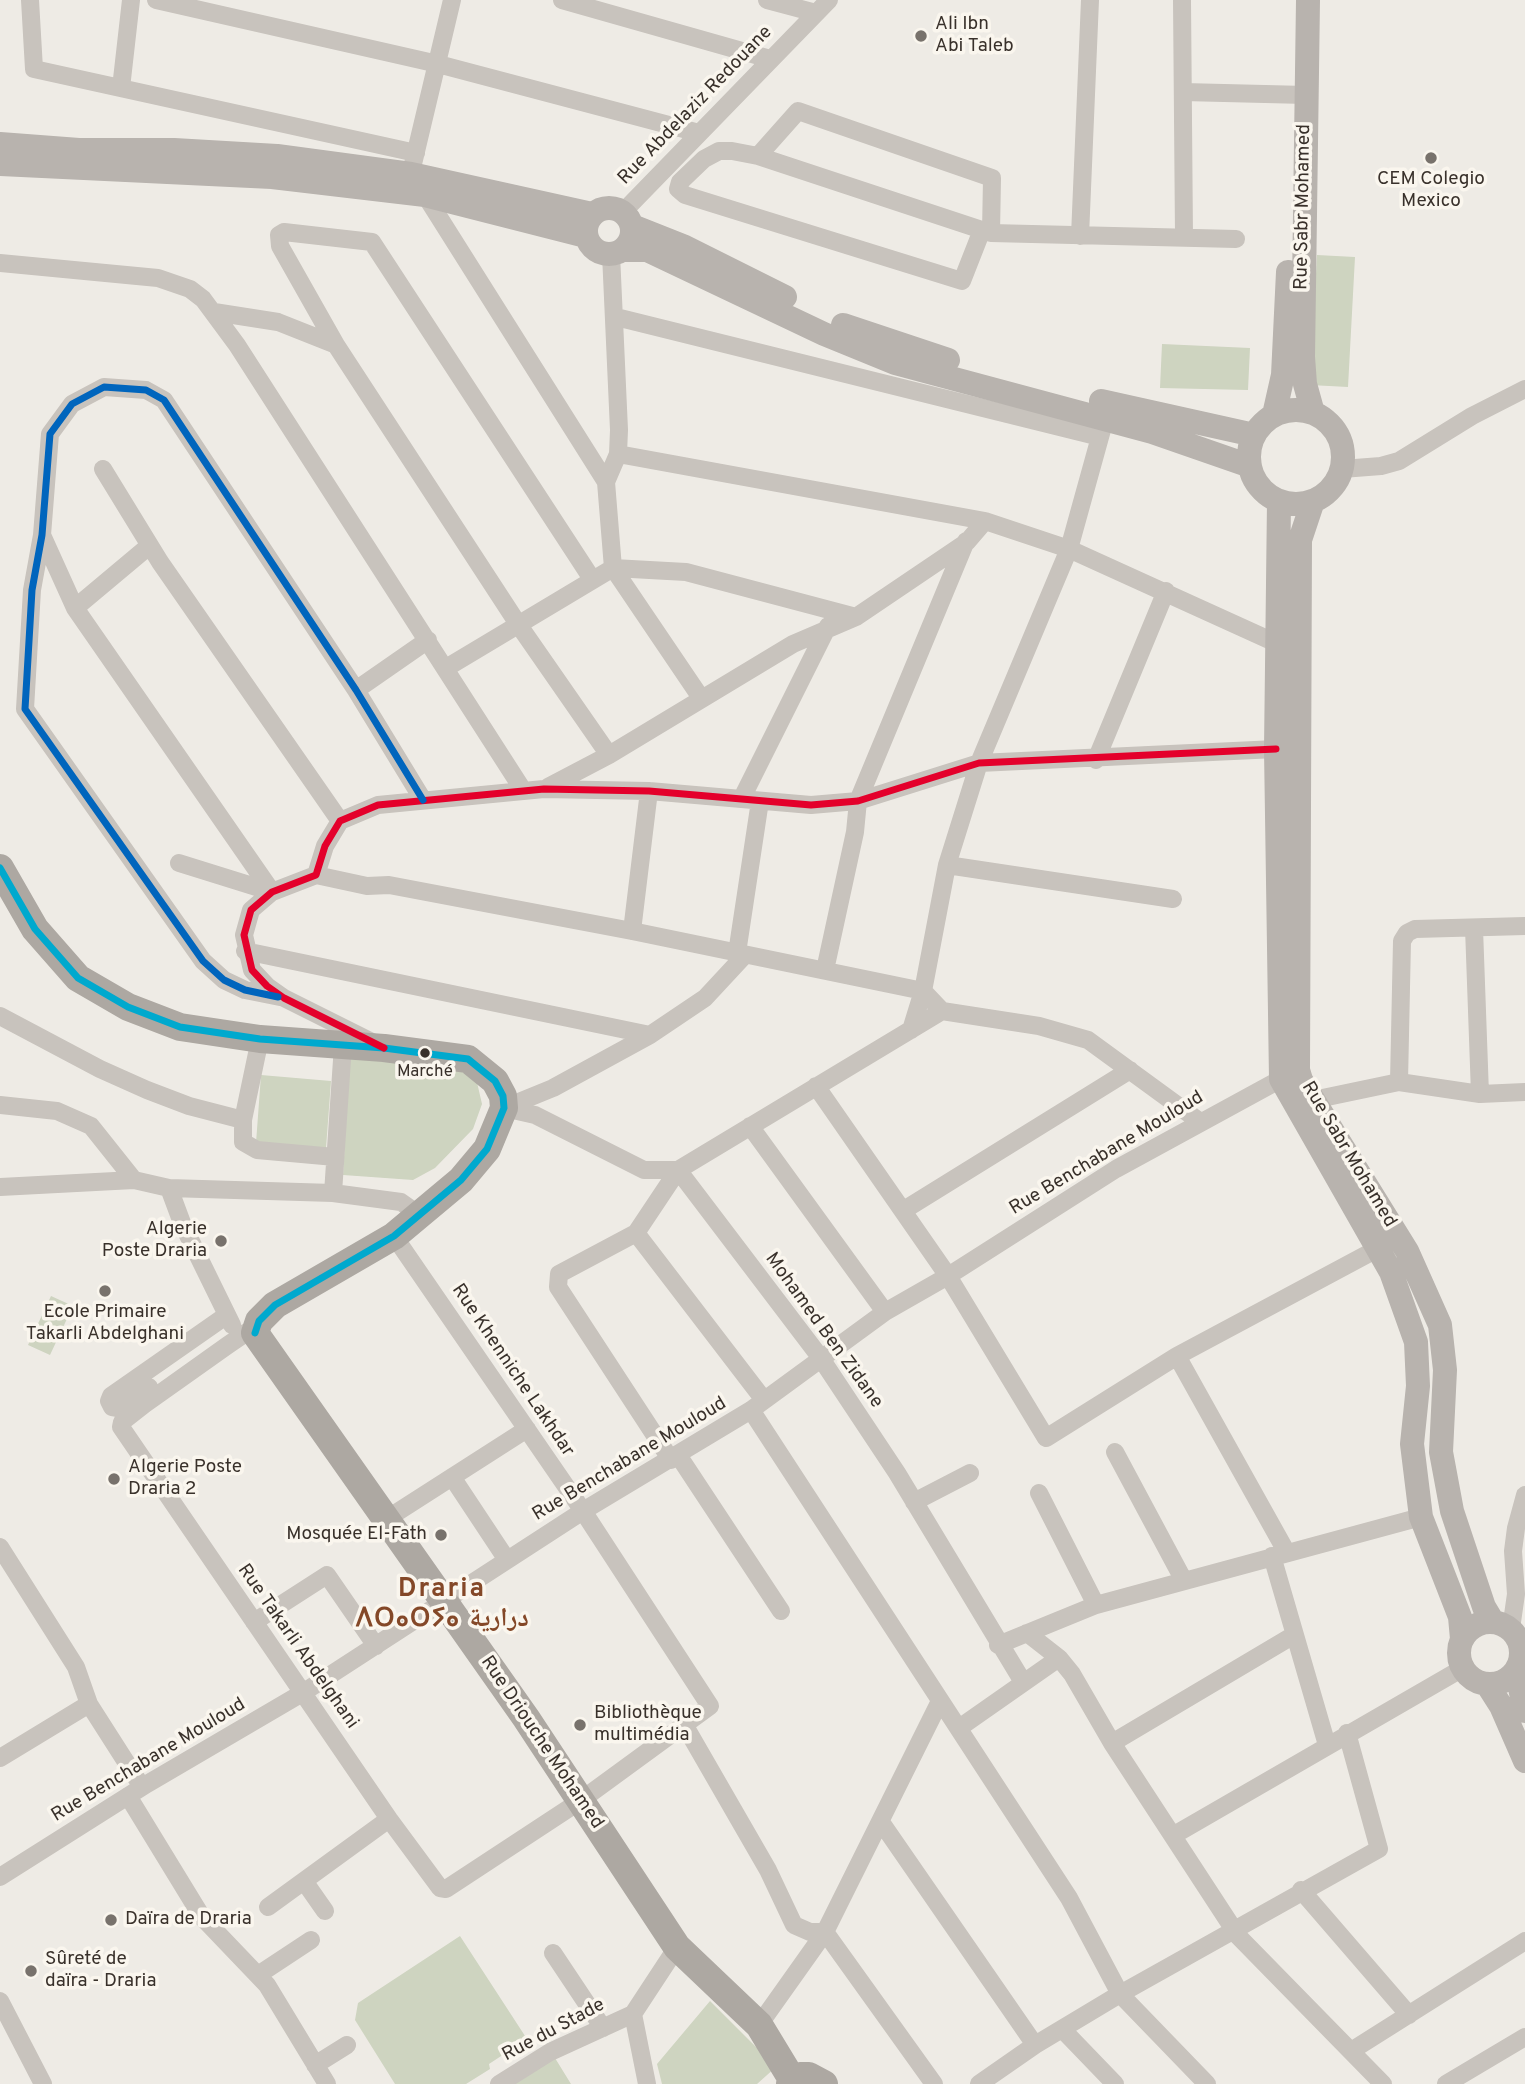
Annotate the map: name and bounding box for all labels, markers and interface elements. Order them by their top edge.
place label: Ali Ibn Abi Taleb [935,14,1014,58]
street label: Rue Abdelaziz Redouane [614,22,778,190]
marker: Ali Ibn Abi Taleb [913,28,929,44]
street label: Rue Sabr Mohamed [1291,124,1317,290]
marker: CEM Colegio Mexico [1423,150,1439,166]
place label: CEM Colegio Mexico [1377,169,1485,213]
marker: Marché [418,1046,432,1060]
place label: Marché [397,1063,453,1083]
street label: Rue Sabr Mohamed [1295,1078,1401,1232]
street label: Rue Benchabane Mouloud [1006,1087,1208,1221]
place label: Algerie Poste Draria [102,1219,207,1263]
marker: Algerie Poste Draria [213,1233,229,1249]
street label: Mohamed Ben Zidane [759,1249,887,1413]
street label: Rue Khenniche Lakhdar [446,1280,578,1462]
marker: Ecole Primaire Takarli Abdelghani [97,1283,113,1299]
place label: Ecole Primaire Takarli Abdelghani [26,1302,184,1346]
street label: Rue Benchabane Mouloud [529,1393,731,1527]
place label: Algerie Poste Draria 2 [128,1457,242,1501]
marker: Algerie Poste Draria 2 [106,1471,122,1487]
place label: Mosquée El-Fath [286,1524,427,1546]
marker: Mosquée El-Fath [433,1527,449,1543]
street label: Rue Takarli Abdelghani [231,1560,363,1734]
district label: Draria ⴷⵔⴰⵔⵢⴰ درارية [362,1575,522,1636]
street label: Rue Driouche Mohamed [475,1652,607,1834]
street label: Rue Benchabane Mouloud [48,1694,250,1828]
place label: Bibliothèque multimédia [594,1703,702,1747]
marker: Bibliothèque multimédia [572,1717,588,1733]
place label: Daïra de Draria [125,1909,252,1931]
marker: Daïra de Draria [103,1912,119,1928]
place label: Sûreté de daïra - Draria [45,1949,156,1993]
marker: Sûreté de daïra - Draria [23,1963,39,1979]
street label: Rue du Stade [499,1994,609,2068]

